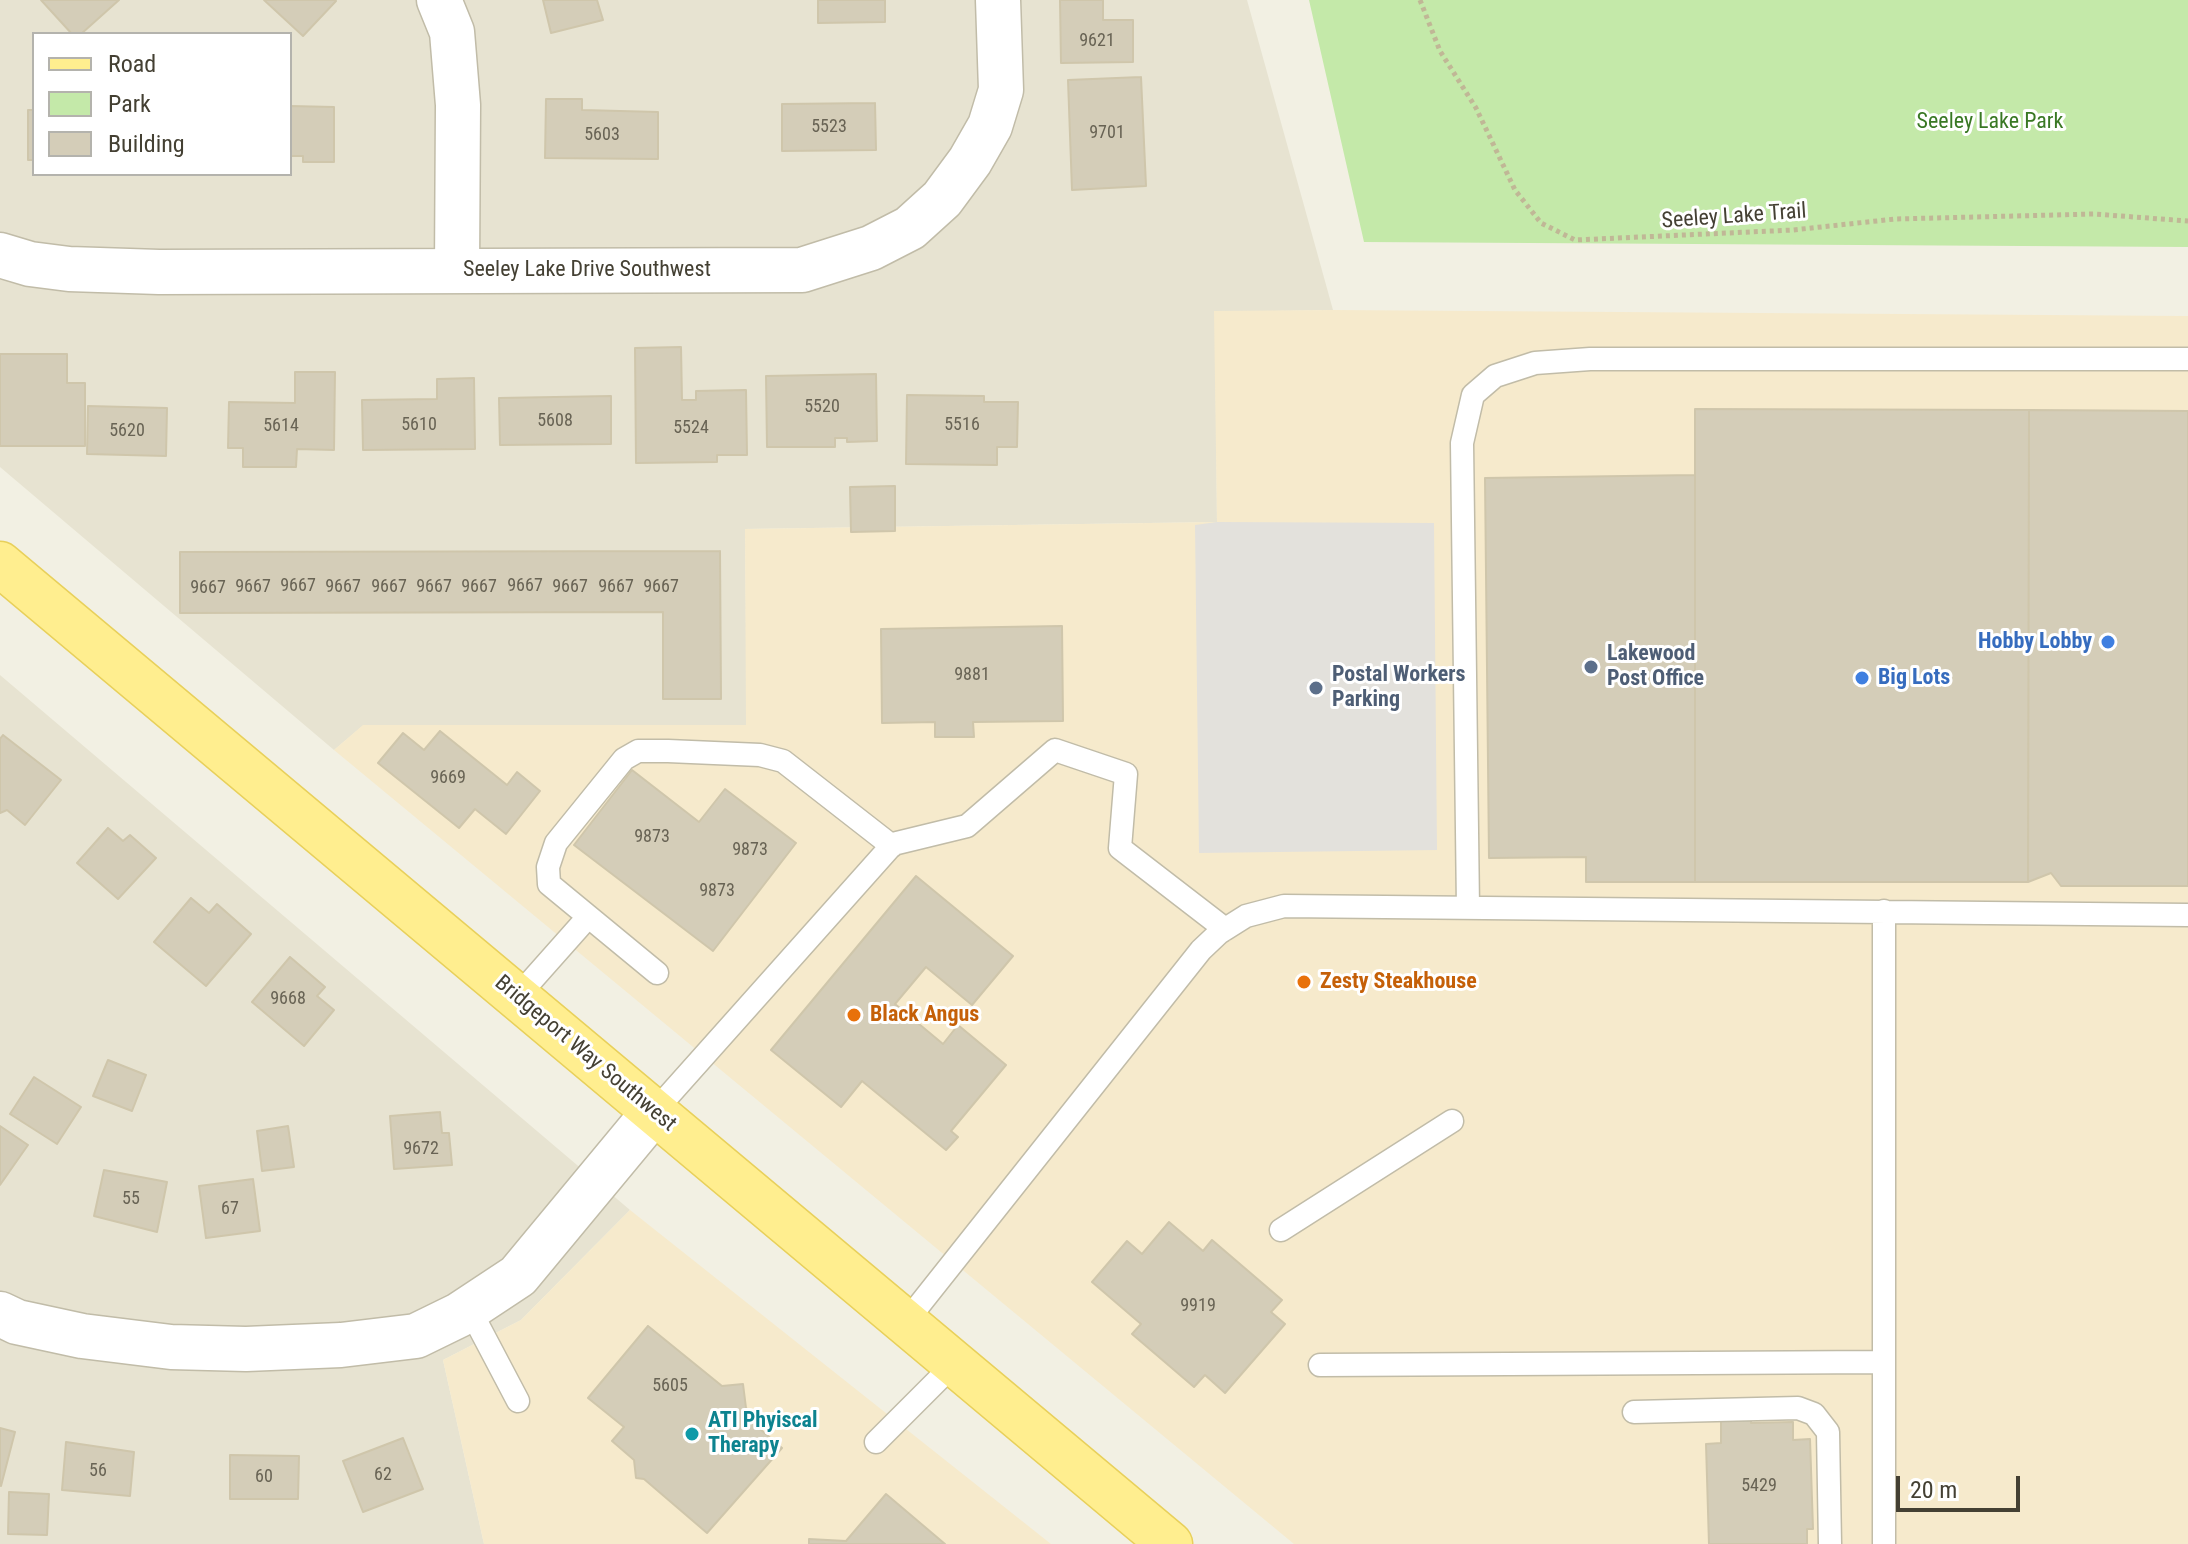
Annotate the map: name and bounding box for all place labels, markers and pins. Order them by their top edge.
place label: Hobby Lobby [1978,629,2092,655]
marker: Hobby Lobby [2099,633,2117,651]
place label: Lakewood Post Office [1607,641,1704,692]
marker: Lakewood Post Office [1582,658,1600,676]
place label: Postal Workers Parking [1332,662,1466,714]
place label: Big Lots [1878,665,1950,691]
marker: Big Lots [1853,669,1871,687]
marker: Postal Workers Parking [1307,679,1325,697]
place label: Zesty Steakhouse [1320,969,1477,995]
marker: Zesty Steakhouse [1295,973,1313,991]
place label: Black Angus [870,1002,979,1028]
marker: Black Angus [845,1006,863,1024]
place label: ATI Phyiscal Therapy [708,1408,817,1460]
marker: ATI Phyiscal Therapy [683,1425,701,1443]

